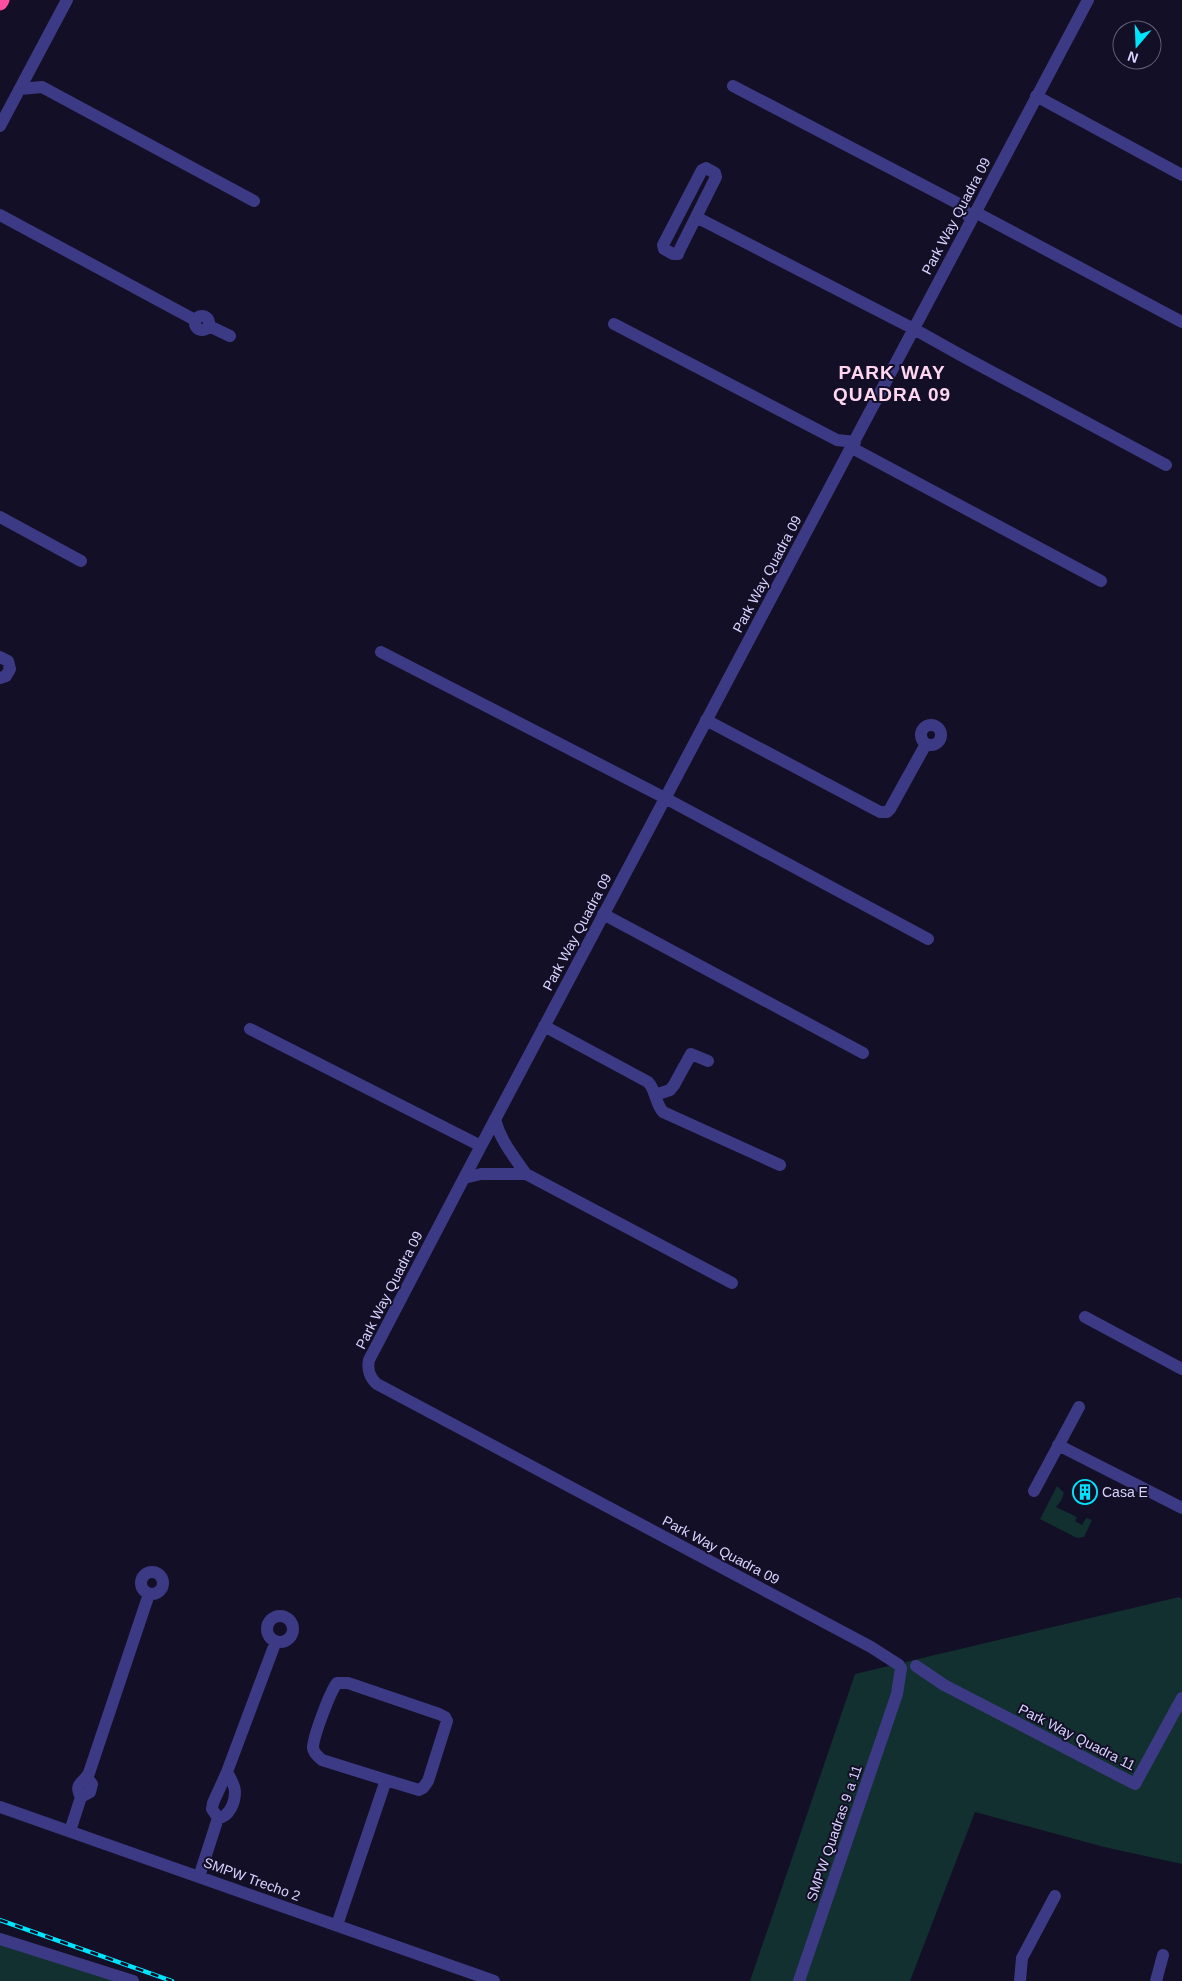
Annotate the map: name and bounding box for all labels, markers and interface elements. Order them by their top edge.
north arrow [1112,20,1162,70]
text: N [1125,48,1140,67]
street label: Park Way Quadra 09 [918,155,994,277]
district label: PARK WAY QUADRA 09 [833,362,951,405]
street label: Park Way Quadra 09 [729,513,805,635]
street label: Park Way Quadra 09 [539,871,615,993]
street label: Park Way Quadra 09 [352,1228,426,1352]
building icon: Casa E [1072,1479,1098,1505]
place label: Casa E [1102,1484,1148,1500]
street label: Park Way Quadra 09 [660,1512,782,1588]
street label: Park Way Quadra 11 [1016,1701,1138,1774]
street label: SMPW Quadras 9 a 11 [803,1763,865,1903]
street label: SMPW Trecho 2 [201,1854,303,1904]

